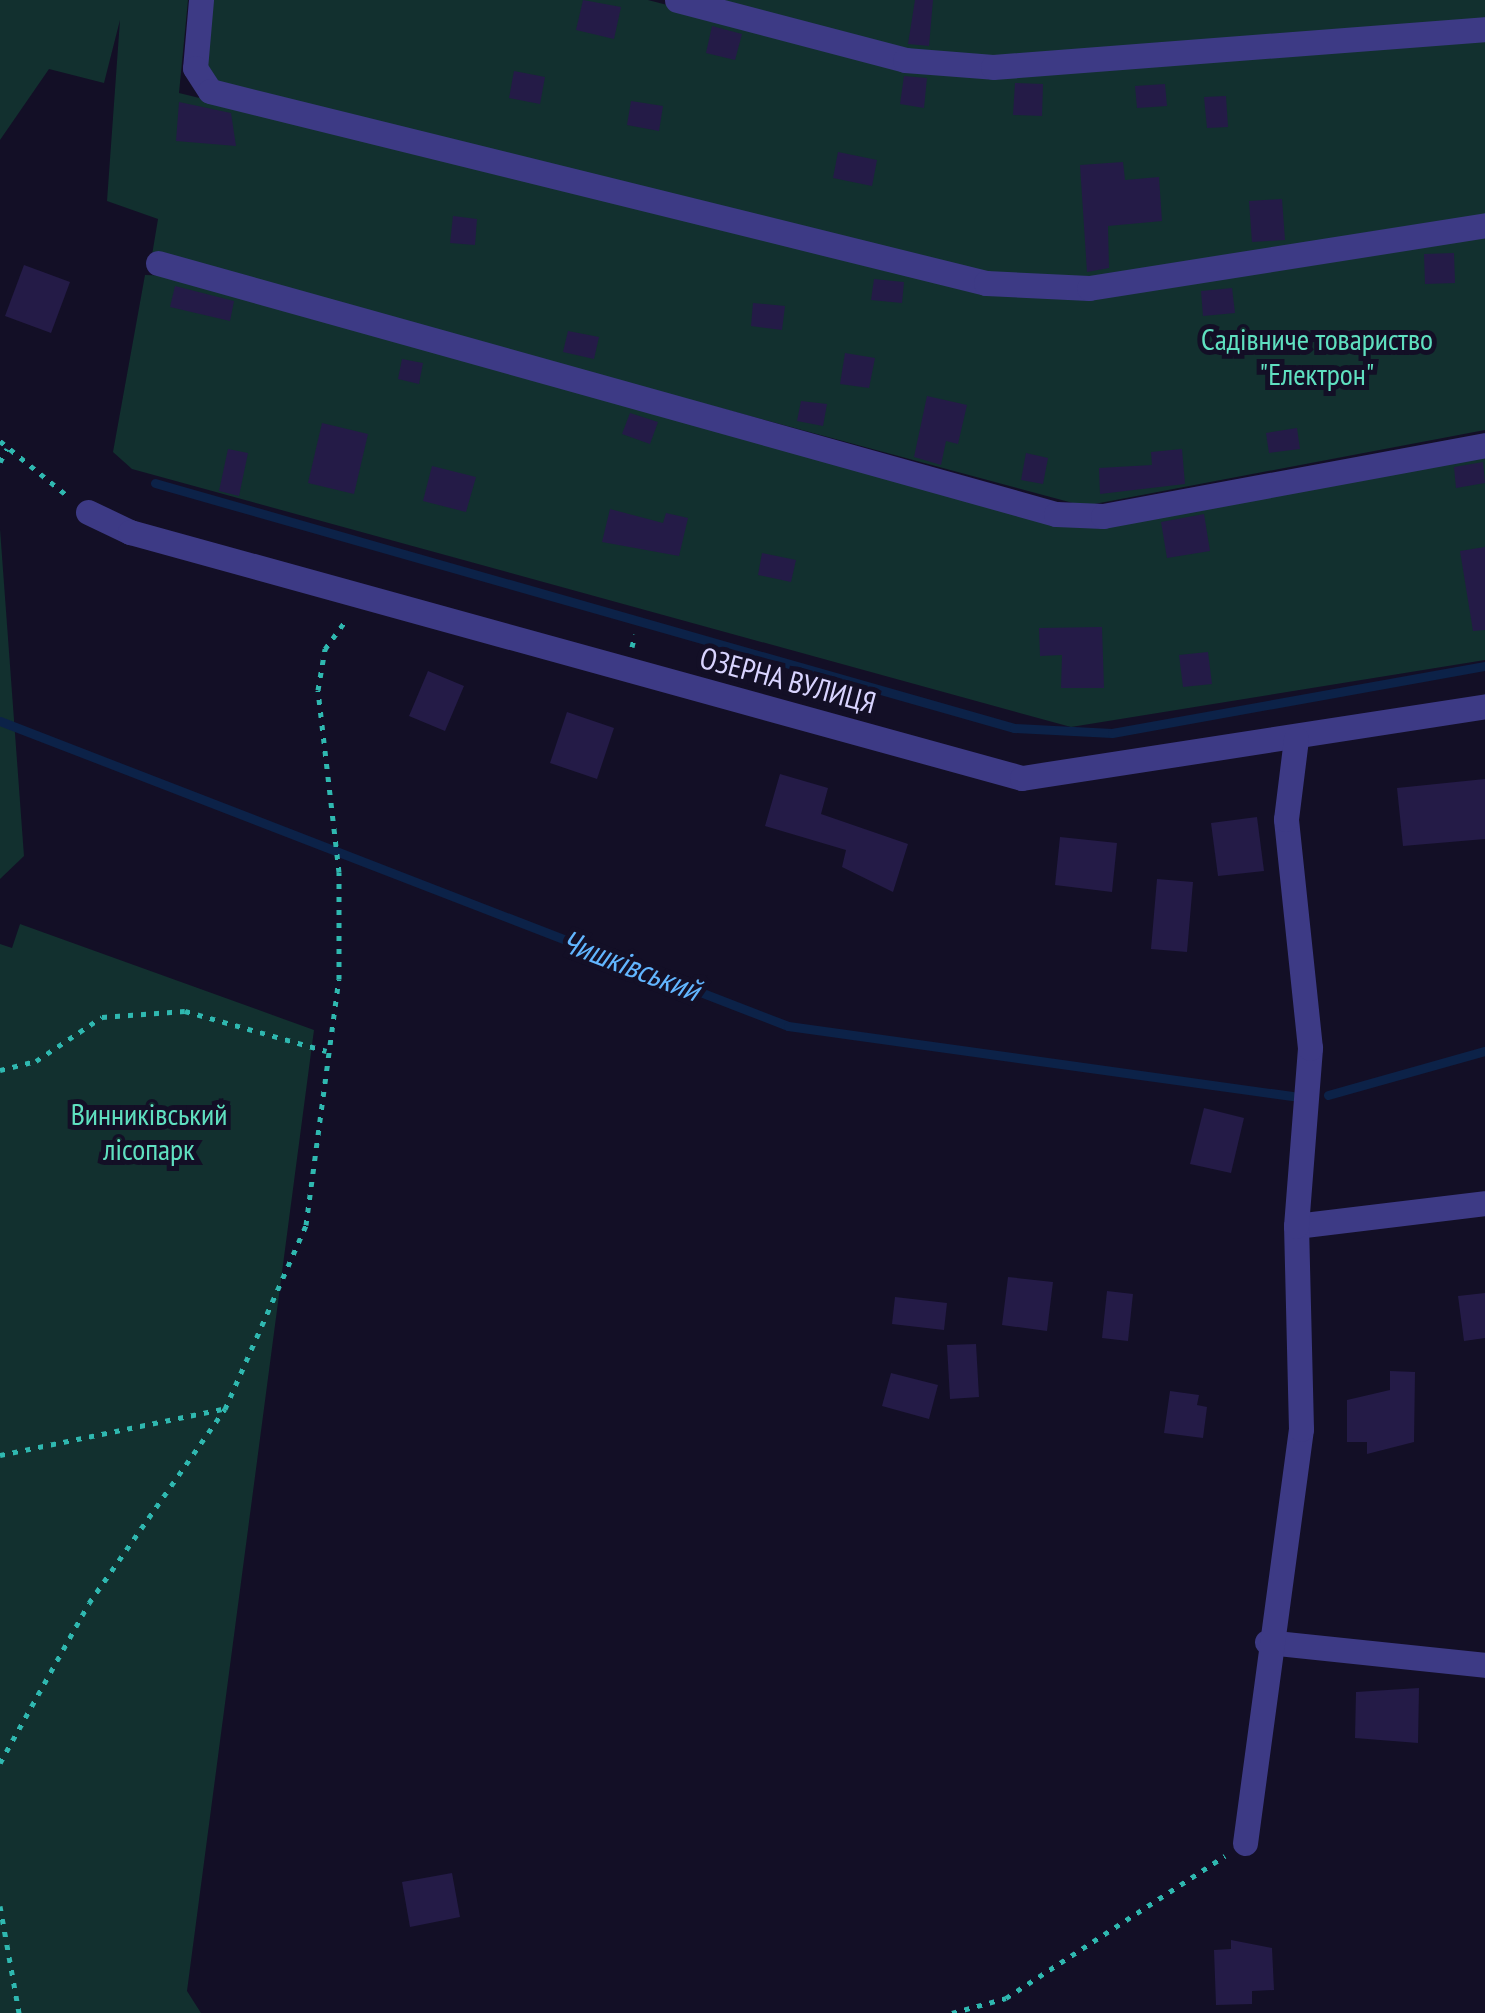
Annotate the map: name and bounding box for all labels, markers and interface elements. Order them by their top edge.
park label: Садівниче товариство "Електрон" [1201,321,1433,392]
street label: ОЗЕРНА ВУЛИЦЯ [696,639,880,721]
water label: Чишківський [557,921,705,1009]
park label: Винниківський лісопарк [71,1096,227,1166]

